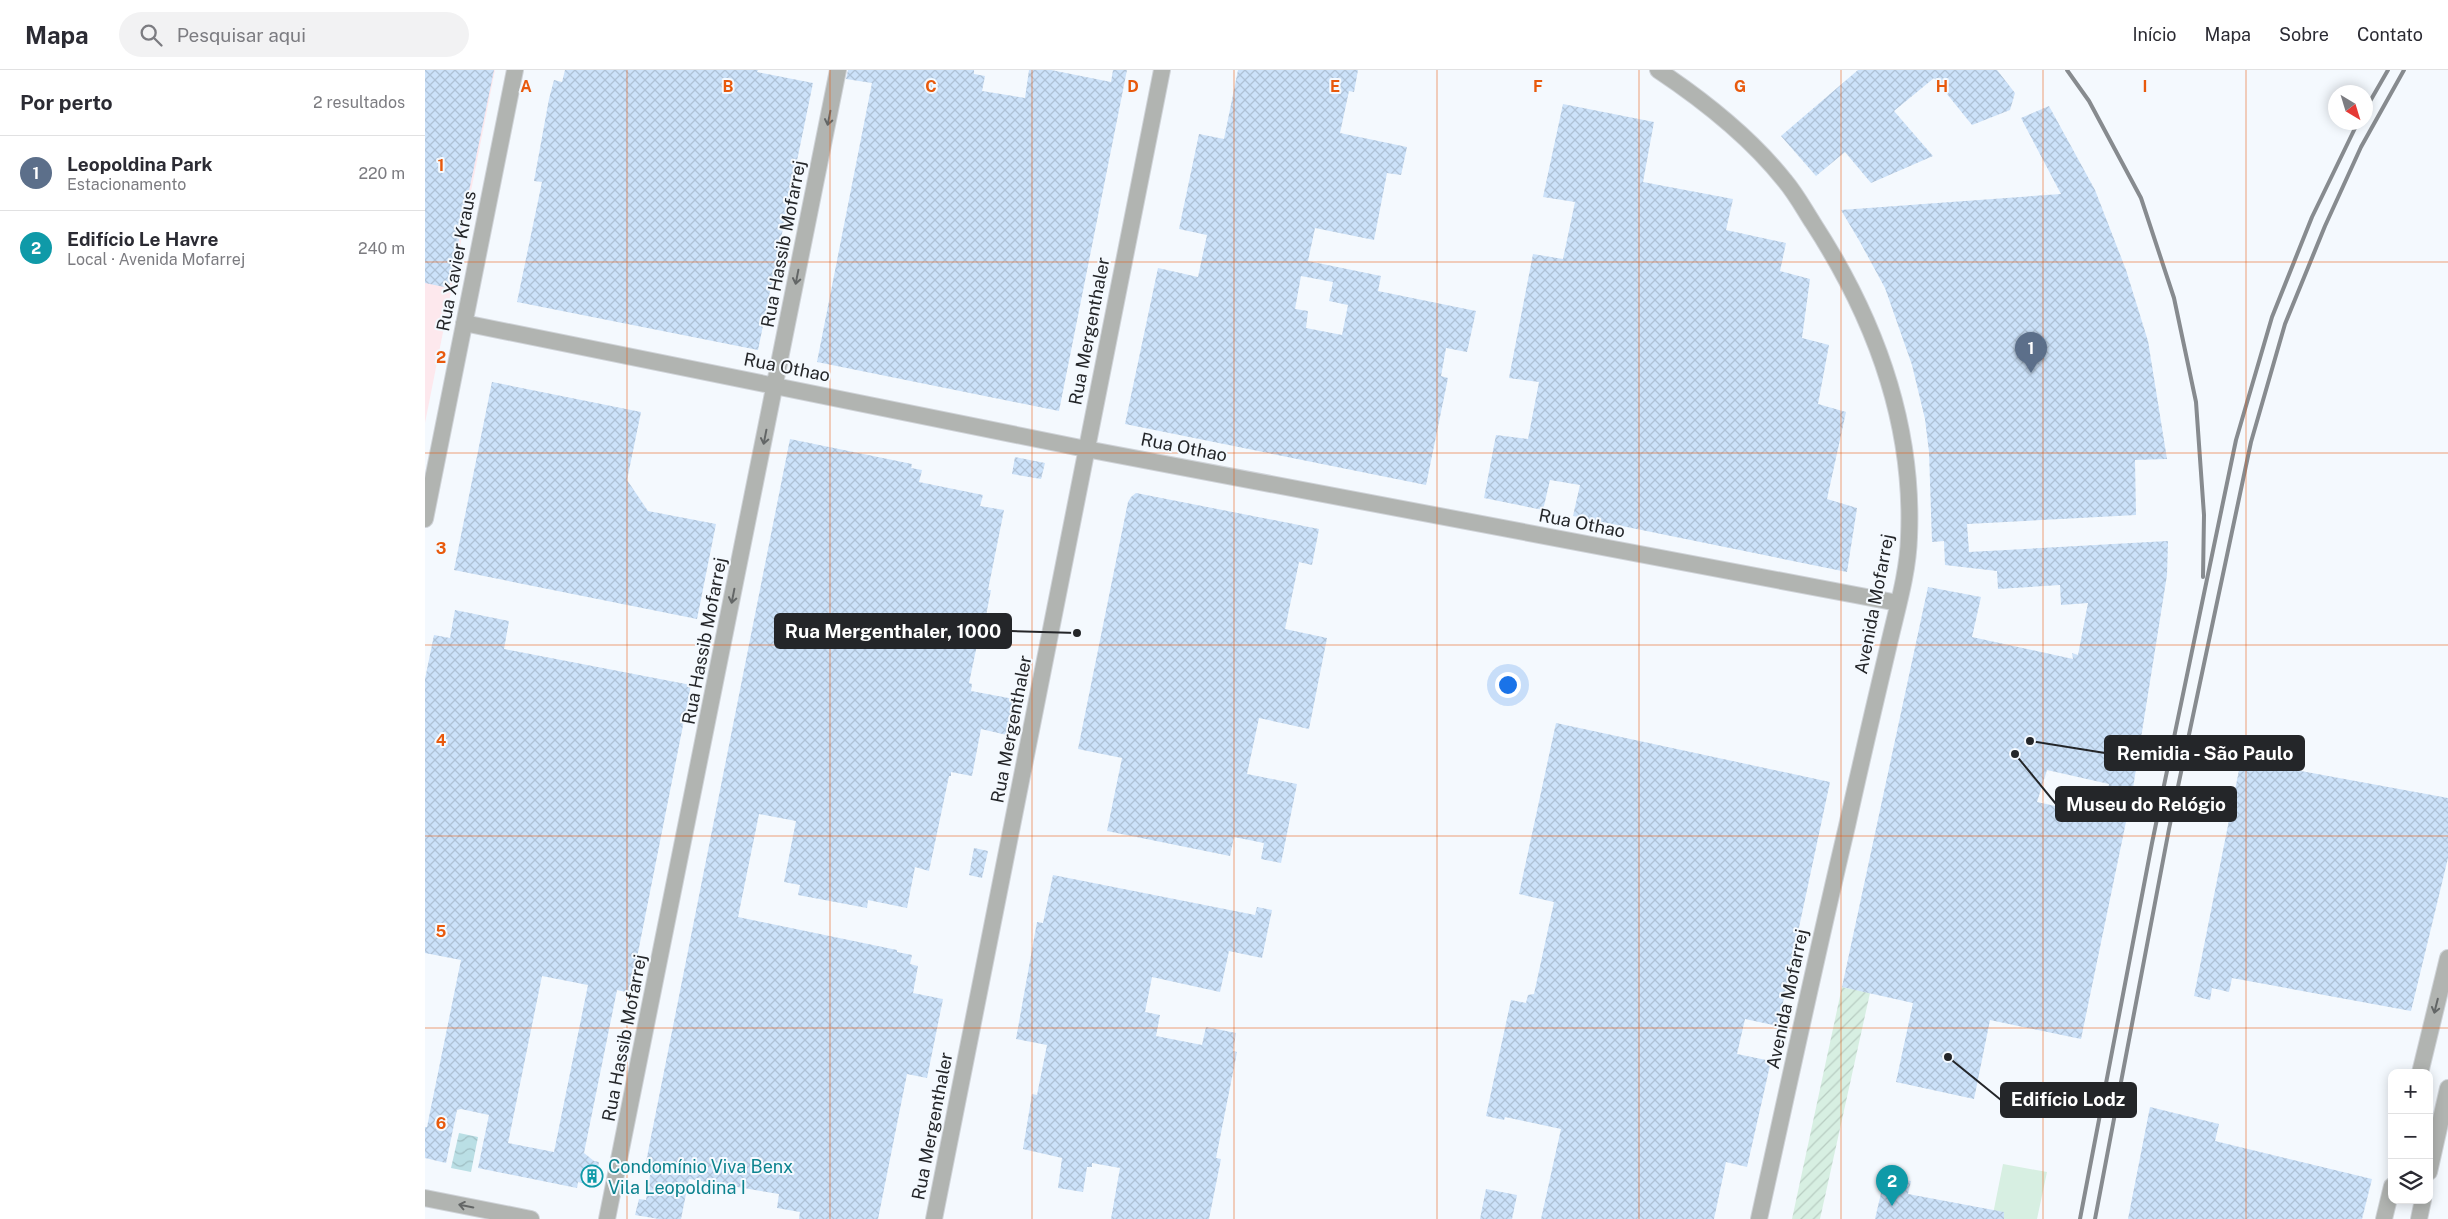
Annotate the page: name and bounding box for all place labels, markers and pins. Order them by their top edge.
pin: 1 [2015,332,2047,373]
callout: Rua Mergenthaler, 1000 [775,614,1011,648]
callout: Remidia - São Paulo [2105,736,2304,770]
callout: Museu do Relógio [2056,787,2236,821]
callout: Edifício Lodz [2001,1083,2136,1117]
place label: Condomínio Viva Benx Vila Leopoldina I [608,1156,793,1198]
building icon: Condomínio Viva Benx Vila Leopoldina I [580,1164,604,1188]
pin: 2 [1876,1165,1908,1206]

